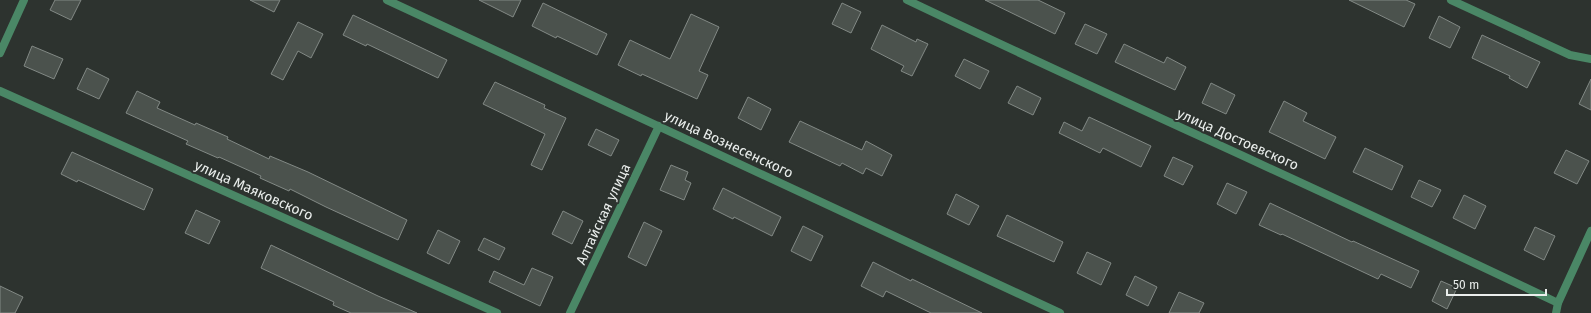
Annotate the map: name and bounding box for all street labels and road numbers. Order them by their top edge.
street label: улица Достоевского [1174,105,1301,174]
street label: улица Вознесенского [662,107,796,182]
street label: улица Маяковского [192,157,316,224]
street label: Алтайская улица [573,161,634,267]

